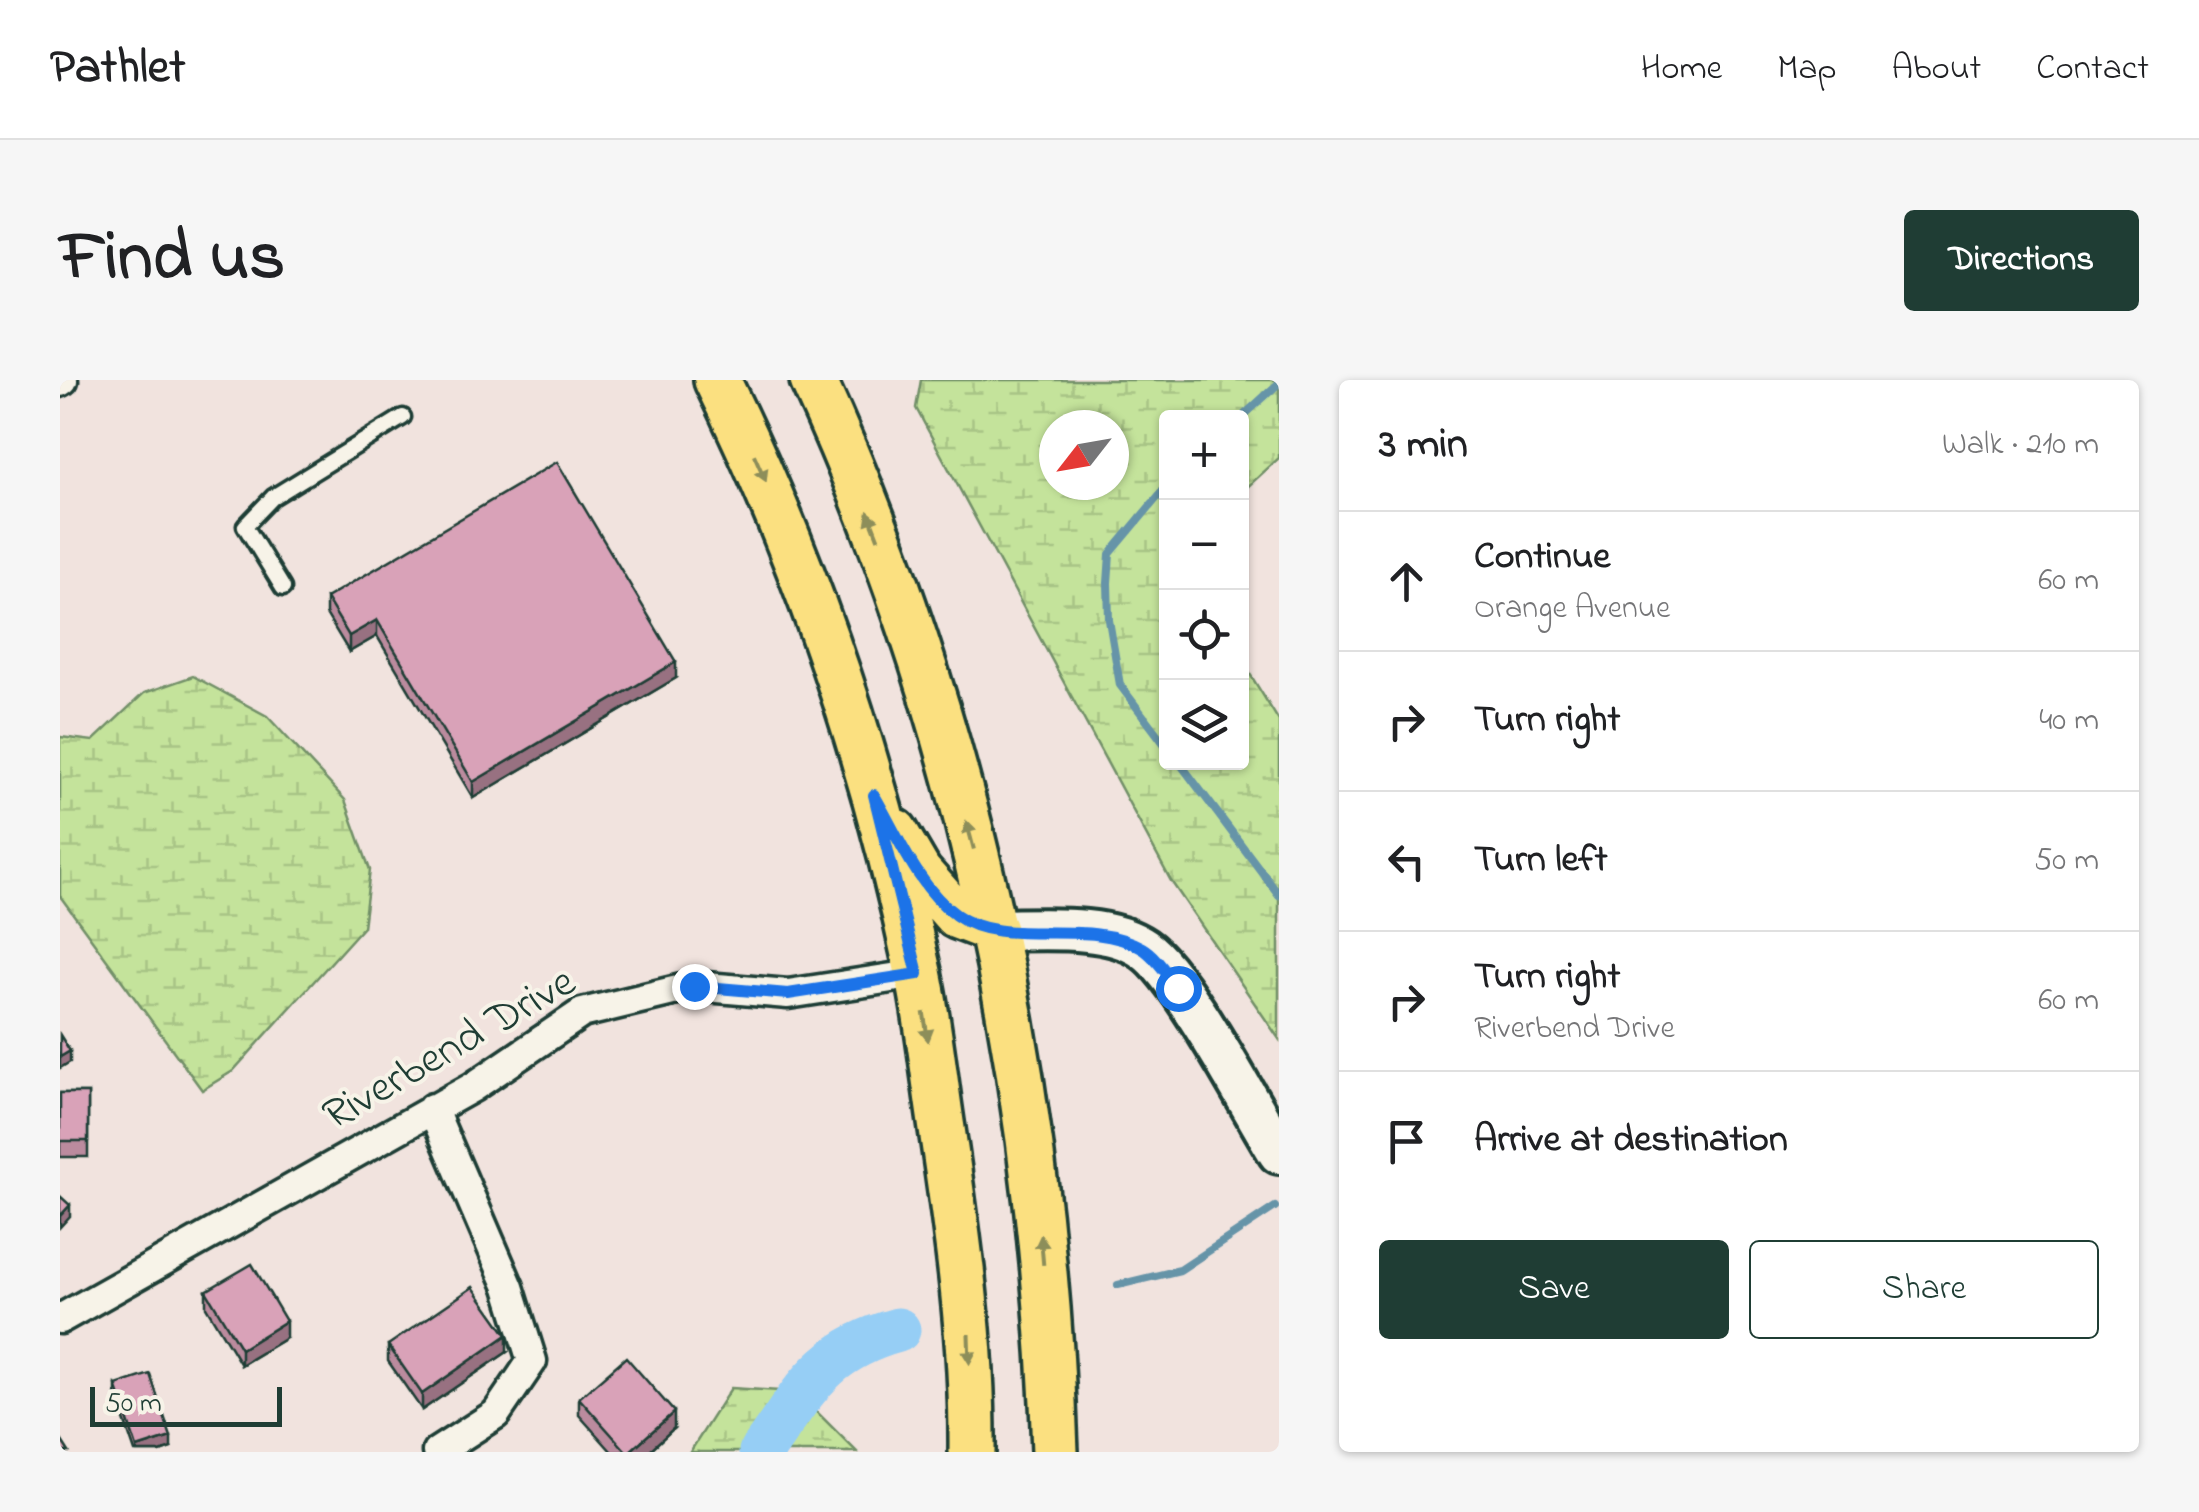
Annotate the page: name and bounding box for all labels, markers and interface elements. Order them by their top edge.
text: Pathlet [50,34,185,104]
text: Home [1641,44,1722,95]
text: Map [1777,44,1836,95]
text: About [1891,44,1981,95]
text: Contact [2036,44,2149,95]
text: Find us [60,209,285,311]
button: Directions [1904,210,2139,311]
north arrow [1039,410,1129,500]
map controls [1159,410,1249,770]
button: + [1159,410,1249,500]
text: 3 min [1379,415,1468,476]
text: Walk · 210 m [1942,422,2099,469]
one-way arrow [752,453,768,483]
button: − [1159,500,1249,590]
one-way arrow [864,510,880,540]
text: Continue [1474,530,1610,586]
icon: ahead [1379,554,1434,609]
text: 60 m [2038,558,2099,605]
text: Orange Avenue [1474,586,1670,633]
button: locate [1159,590,1249,680]
button: layers [1159,680,1249,770]
text: Turn right [1474,693,1620,749]
icon: right [1379,694,1434,749]
text: 40 m [2039,698,2099,745]
one-way arrow [961,819,977,850]
text: Turn left [1474,833,1607,889]
icon: left [1379,834,1434,889]
text: 50 m [2034,838,2099,885]
street label: Riverbend Drive [311,950,590,1149]
text: Turn right [1474,950,1620,1006]
route end [672,964,718,1010]
route start [1156,966,1202,1012]
icon: right [1379,974,1434,1029]
text: 60 m [2038,978,2099,1025]
text: Riverbend Drive [1474,1006,1675,1053]
one-way arrow [919,1011,935,1043]
text: Arrive at destination [1474,1113,1788,1169]
icon: arrive [1379,1114,1434,1169]
one-way arrow [1033,1234,1049,1265]
button: Save [1379,1240,1729,1339]
button: Share [1749,1240,2099,1339]
one-way arrow [961,1333,977,1365]
scale bar [90,1382,282,1426]
text: 50 m [105,1384,162,1425]

